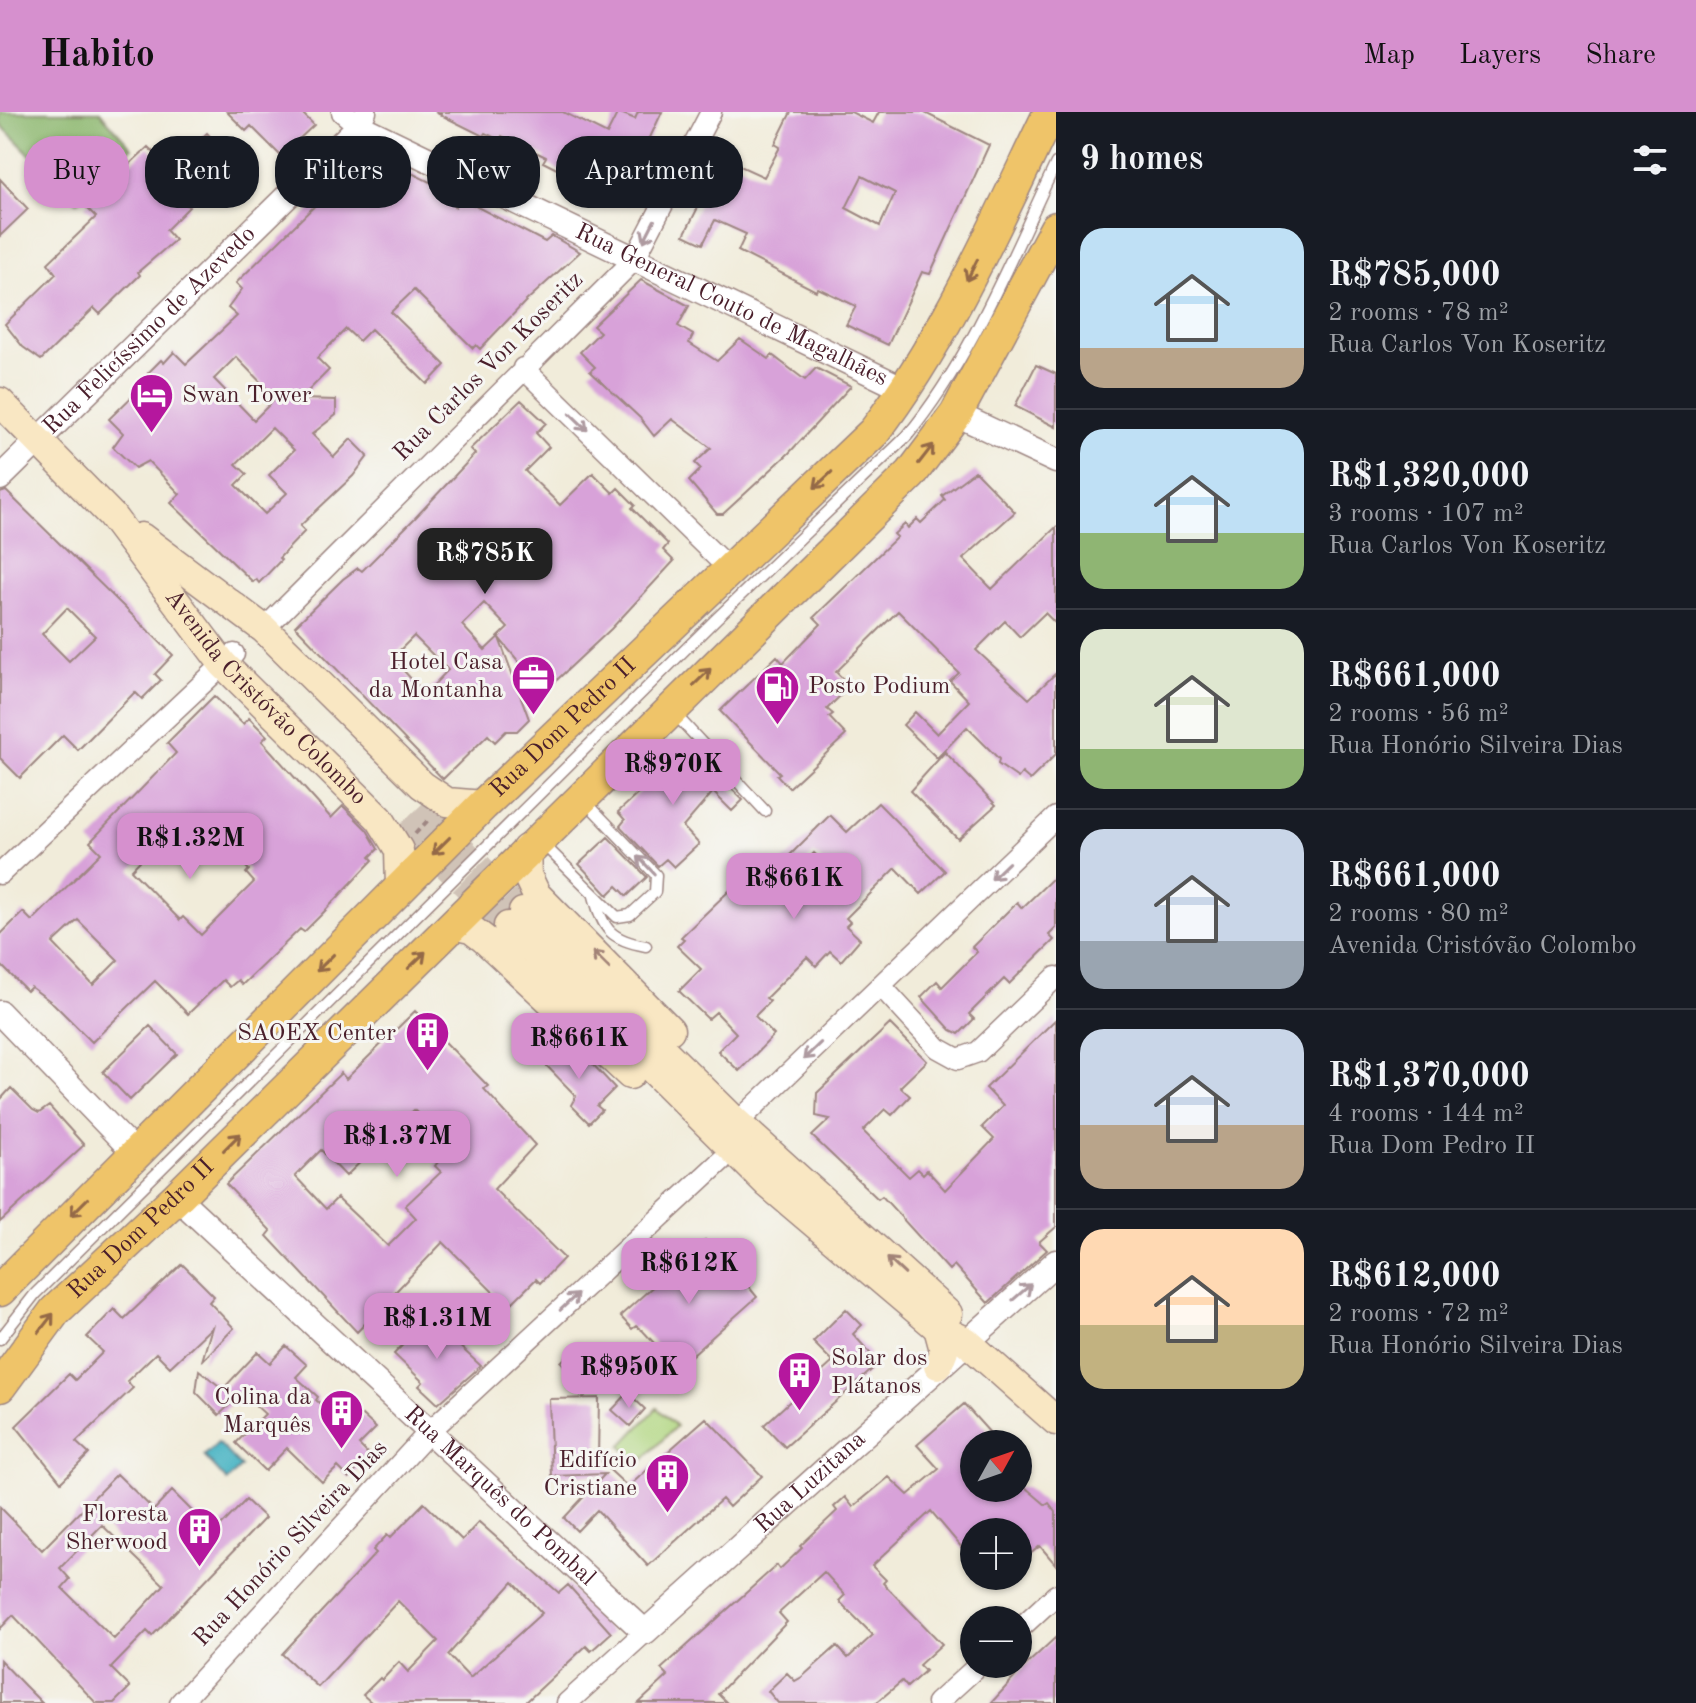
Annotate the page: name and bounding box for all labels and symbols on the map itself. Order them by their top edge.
one-way arrow [641,219,657,242]
street label: Rua General Couto de Magalhães [571,220,891,391]
street label: Rua Felicíssimo de Azevedo [39,222,261,440]
one-way arrow [964,257,979,281]
street label: Rua Carlos Von Koseritz [390,268,588,466]
hotel icon: Swan Tower [127,372,175,435]
place label: Swan Tower [182,384,312,408]
one-way arrow [569,413,589,432]
one-way arrow [917,444,934,465]
one-way arrow [813,471,833,490]
pin: R$785K [420,528,550,596]
street label: Avenida Cristóvão Colombo [160,585,371,810]
place label: Hotel Casa da Montanha [369,651,503,703]
street label: Rua Dom Pedro II [486,653,641,803]
office icon: Hotel Casa da Montanha [510,653,558,716]
fuel station icon: Posto Podium [753,663,801,726]
one-way arrow [692,668,712,687]
place label: Posto Podium [808,675,950,699]
pin: R$970K [608,739,738,807]
pin: R$1.32M [116,813,264,881]
one-way arrow [432,836,452,856]
pin: R$661K [729,853,859,921]
one-way arrow [637,856,656,875]
one-way arrow [990,862,1010,881]
one-way arrow [407,950,427,969]
one-way arrow [592,950,611,970]
one-way arrow [315,953,334,973]
building icon: SAOEX Center [403,1010,451,1073]
pin: R$661K [514,1013,644,1081]
place label: SAOEX Center [237,1022,396,1046]
one-way arrow [802,1042,822,1061]
pin: R$1.37M [323,1111,471,1179]
one-way arrow [222,1133,241,1152]
street label: Rua Dom Pedro II [64,1155,219,1304]
one-way arrow [70,1197,89,1216]
pin: R$612K [624,1238,754,1306]
one-way arrow [887,1257,907,1275]
one-way arrow [1011,1283,1031,1301]
pin: R$1.31M [363,1293,511,1361]
one-way arrow [559,1293,579,1312]
one-way arrow [37,1313,54,1334]
pin: R$950K [564,1342,694,1410]
place label: Solar dos Plátanos [831,1347,928,1399]
building icon: Solar dos Plátanos [776,1349,824,1412]
place label: Colina da Marquês [214,1386,311,1438]
building icon: Colina da Marquês [318,1388,366,1451]
street label: Rua Marquês do Pombal [399,1402,600,1591]
street label: Rua Luzitana [751,1427,871,1538]
north arrow [960,1430,1032,1502]
street label: Rua Honório Silveira Dias [189,1436,393,1652]
place label: Edifício Cristiane [543,1449,637,1501]
building icon: Edifício Cristiane [644,1451,692,1514]
place label: Floresta Sherwood [65,1503,168,1555]
building icon: Floresta Sherwood [175,1505,223,1568]

